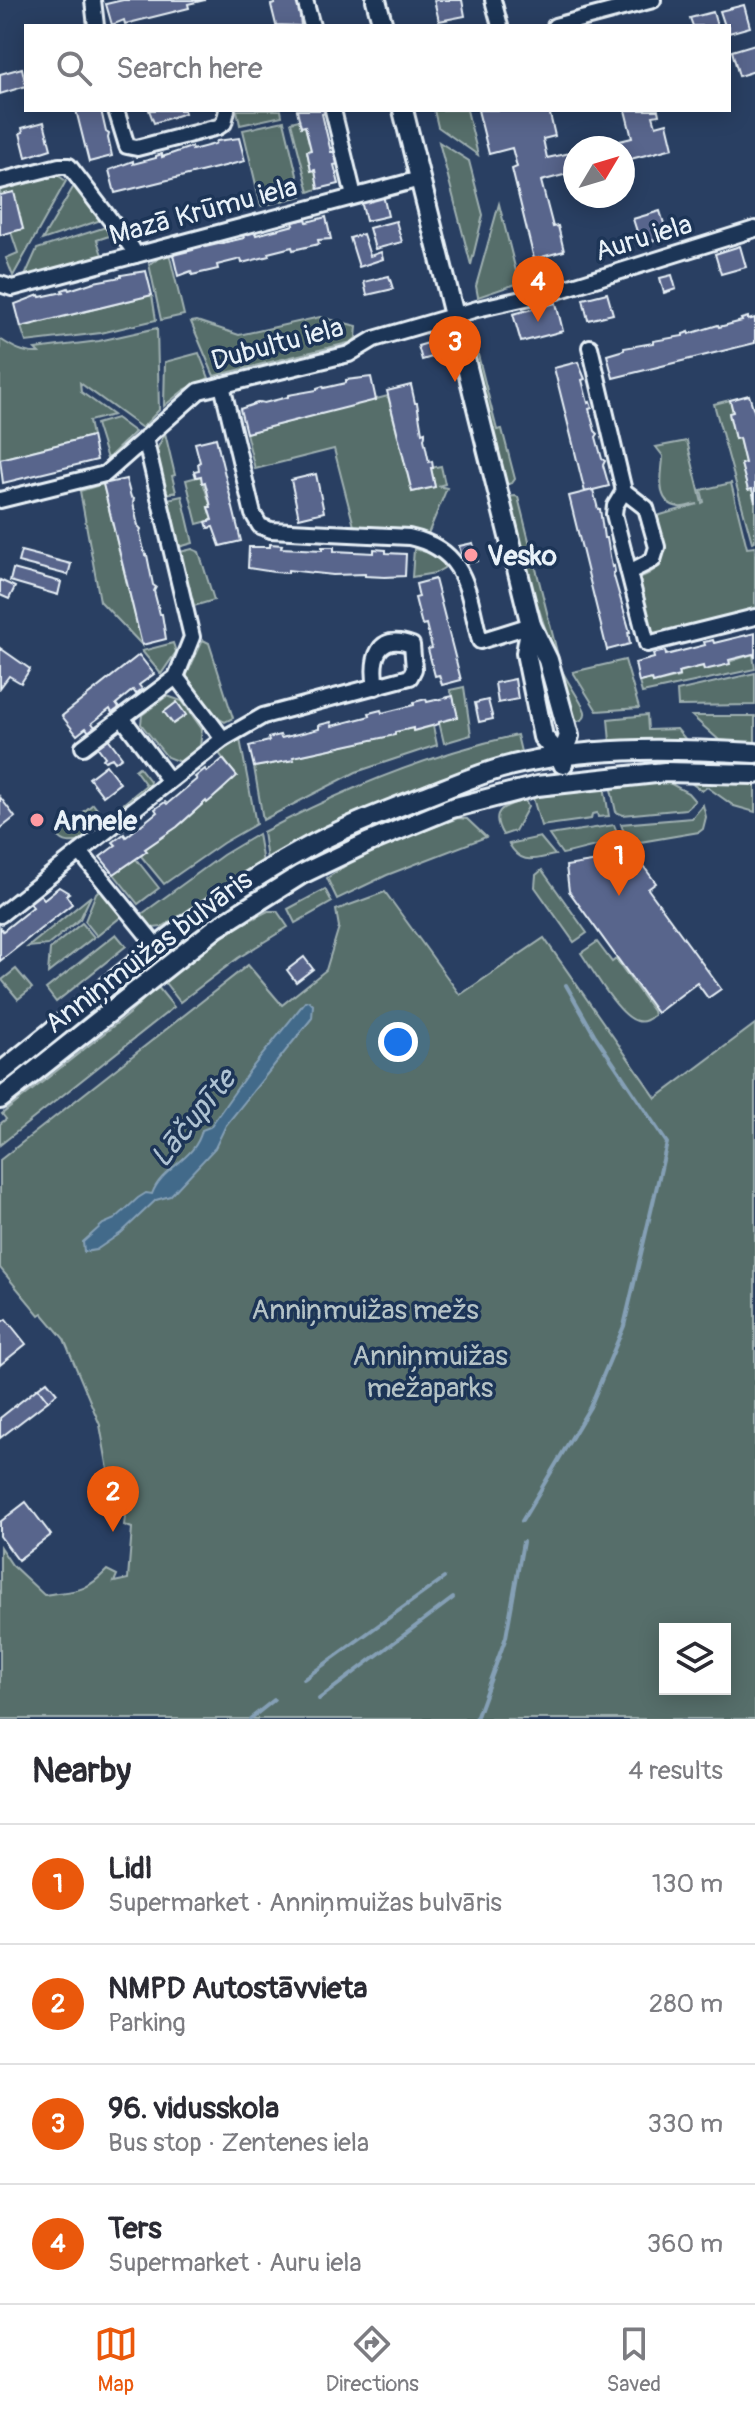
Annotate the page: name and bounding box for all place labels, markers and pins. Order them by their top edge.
pin: 4 [512,256,564,322]
pin: 3 [429,316,481,382]
place label: Vesko [487,539,557,574]
marker: Vesko [462,546,480,564]
place label: Annele [53,804,138,839]
marker: Annele [28,811,46,829]
pin: 1 [593,830,645,896]
pin: 2 [87,1466,139,1532]

